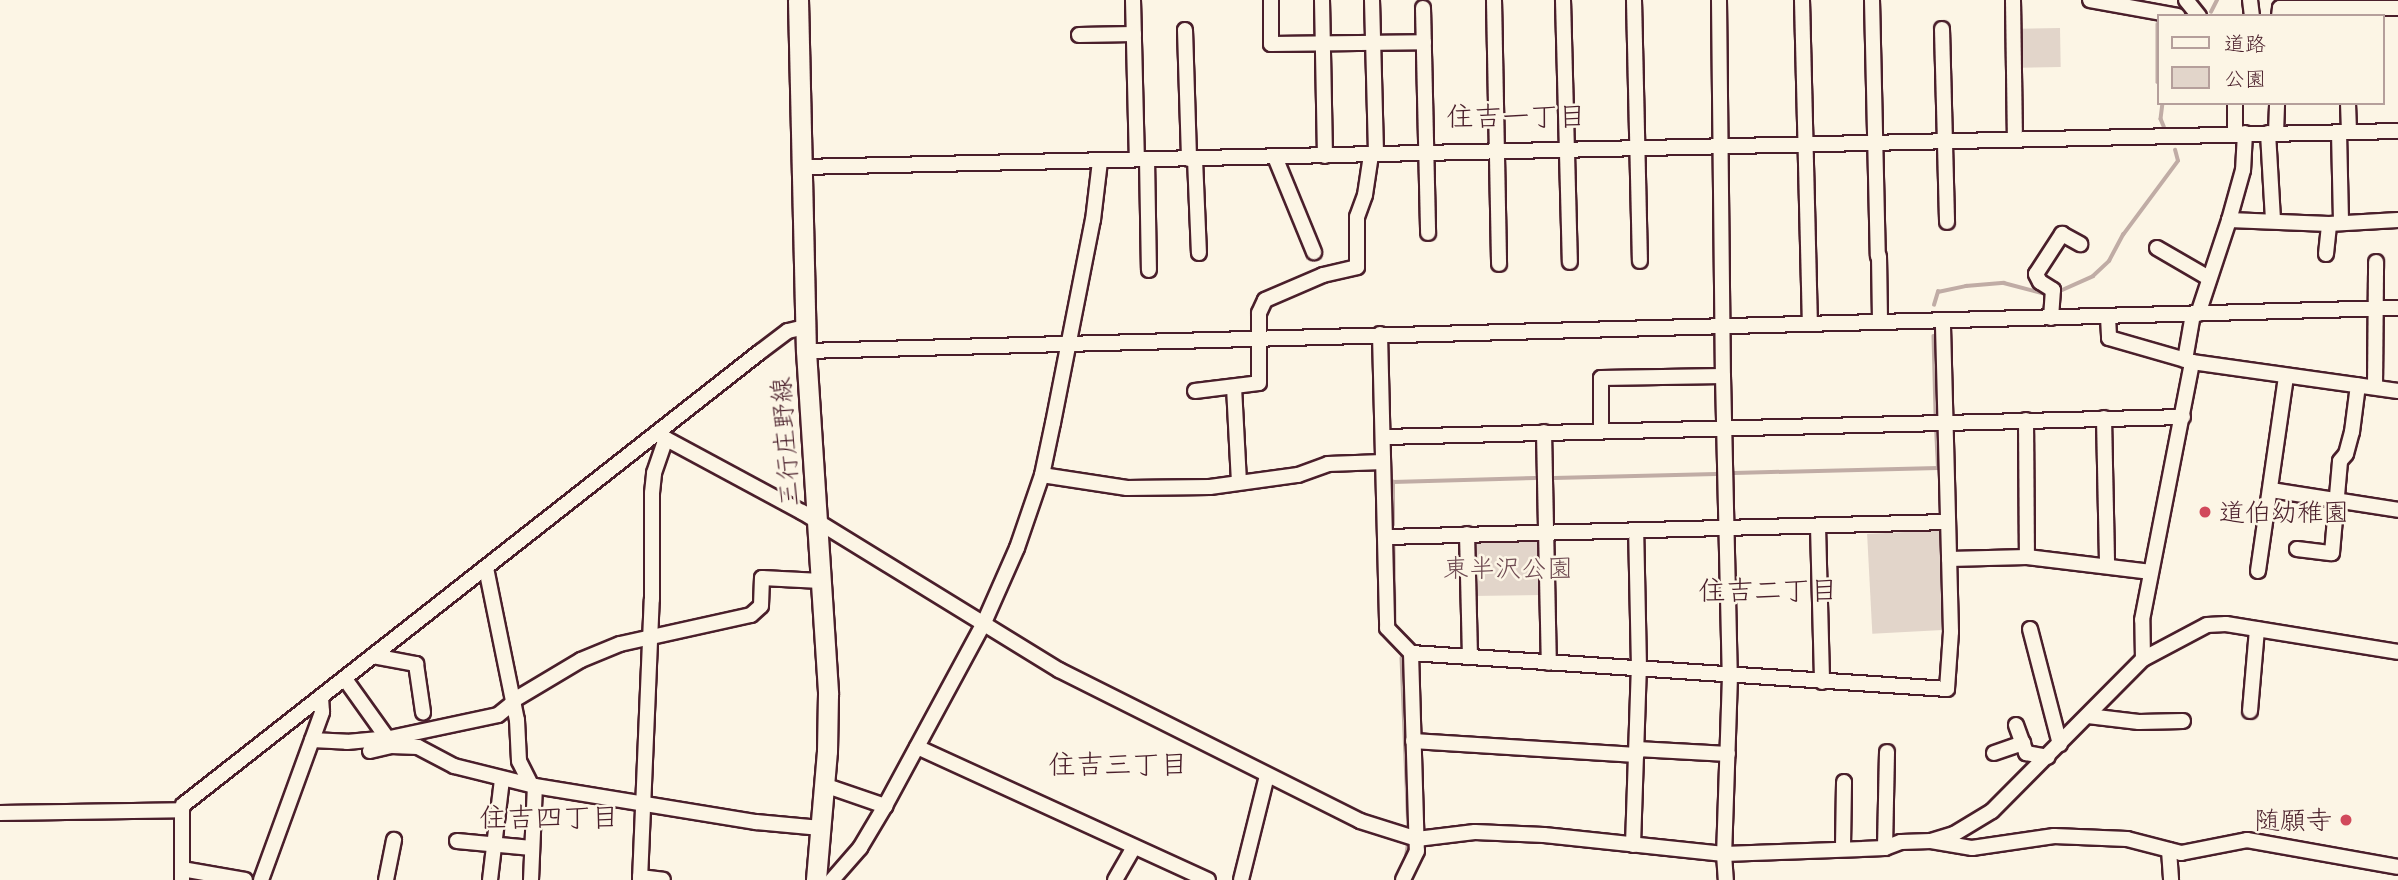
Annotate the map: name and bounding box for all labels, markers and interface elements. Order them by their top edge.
legend [2156,14,2384,105]
text: 道路 [2224,29,2266,58]
text: 公園 [2224,64,2266,93]
district label: 住吉一丁目 [1446,99,1586,133]
street label: 三行庄野線 [765,376,805,508]
place label: 道伯幼稚園 [2219,496,2349,528]
marker: 道伯幼稚園 [2197,504,2213,520]
park label: 東半沢公園 [1443,552,1573,584]
district label: 住吉二丁目 [1698,573,1838,607]
district label: 住吉三丁目 [1048,747,1188,781]
district label: 住吉四丁目 [479,800,619,834]
place label: 随願寺 [2254,804,2332,836]
marker: 随願寺 [2338,812,2354,828]

